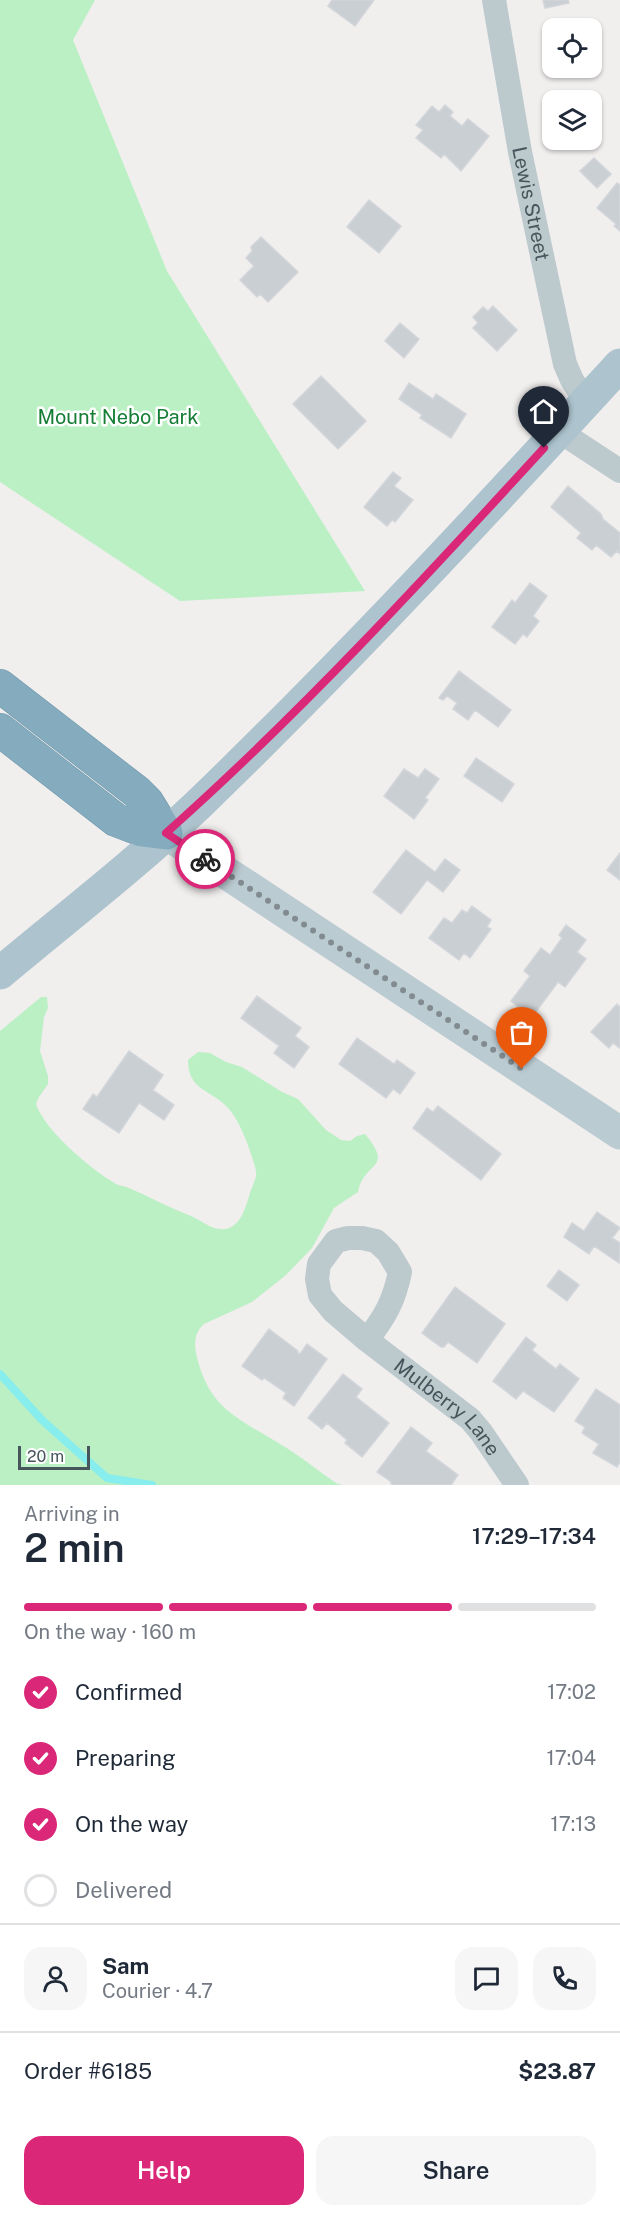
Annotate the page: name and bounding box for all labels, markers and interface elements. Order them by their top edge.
map controls [542,18,602,150]
button: locate [542,18,602,78]
button: layers [542,90,602,150]
street label: Lewis Street [507,144,555,263]
pin [518,386,569,448]
icon: home [527,395,560,428]
park label: Mount Nebo Park [37,405,199,429]
courier [175,829,235,889]
icon: bike [189,843,222,876]
pin [496,1007,547,1069]
icon: bag [505,1016,538,1049]
street label: Mulberry Lane [389,1353,505,1460]
scale bar [18,1443,90,1470]
text: 20 m [27,1447,64,1466]
text: Arriving in [24,1502,119,1526]
text: 17:29–17:34 [472,1523,596,1549]
text: 2 min [24,1525,125,1571]
text: On the way · 160 m [24,1620,196,1644]
icon: check [24,1676,57,1709]
text: Confirmed [75,1679,182,1705]
text: 17:02 [547,1680,596,1704]
icon: check [24,1742,57,1775]
text: Preparing [75,1745,176,1771]
text: 17:04 [547,1746,596,1770]
icon: check [24,1808,57,1841]
text: On the way [75,1811,188,1837]
text: 17:13 [551,1812,596,1836]
text: Delivered [75,1877,172,1903]
button: person [24,1947,87,2010]
button: chat [455,1947,518,2010]
button: phone [533,1947,596,2010]
text: Sam [102,1953,149,1979]
text: Courier · 4.7 [102,1979,213,2003]
text: Order #6185 [24,2058,152,2084]
text: $23.87 [518,2058,596,2084]
button: Help [24,2136,304,2205]
button: Share [316,2136,596,2205]

